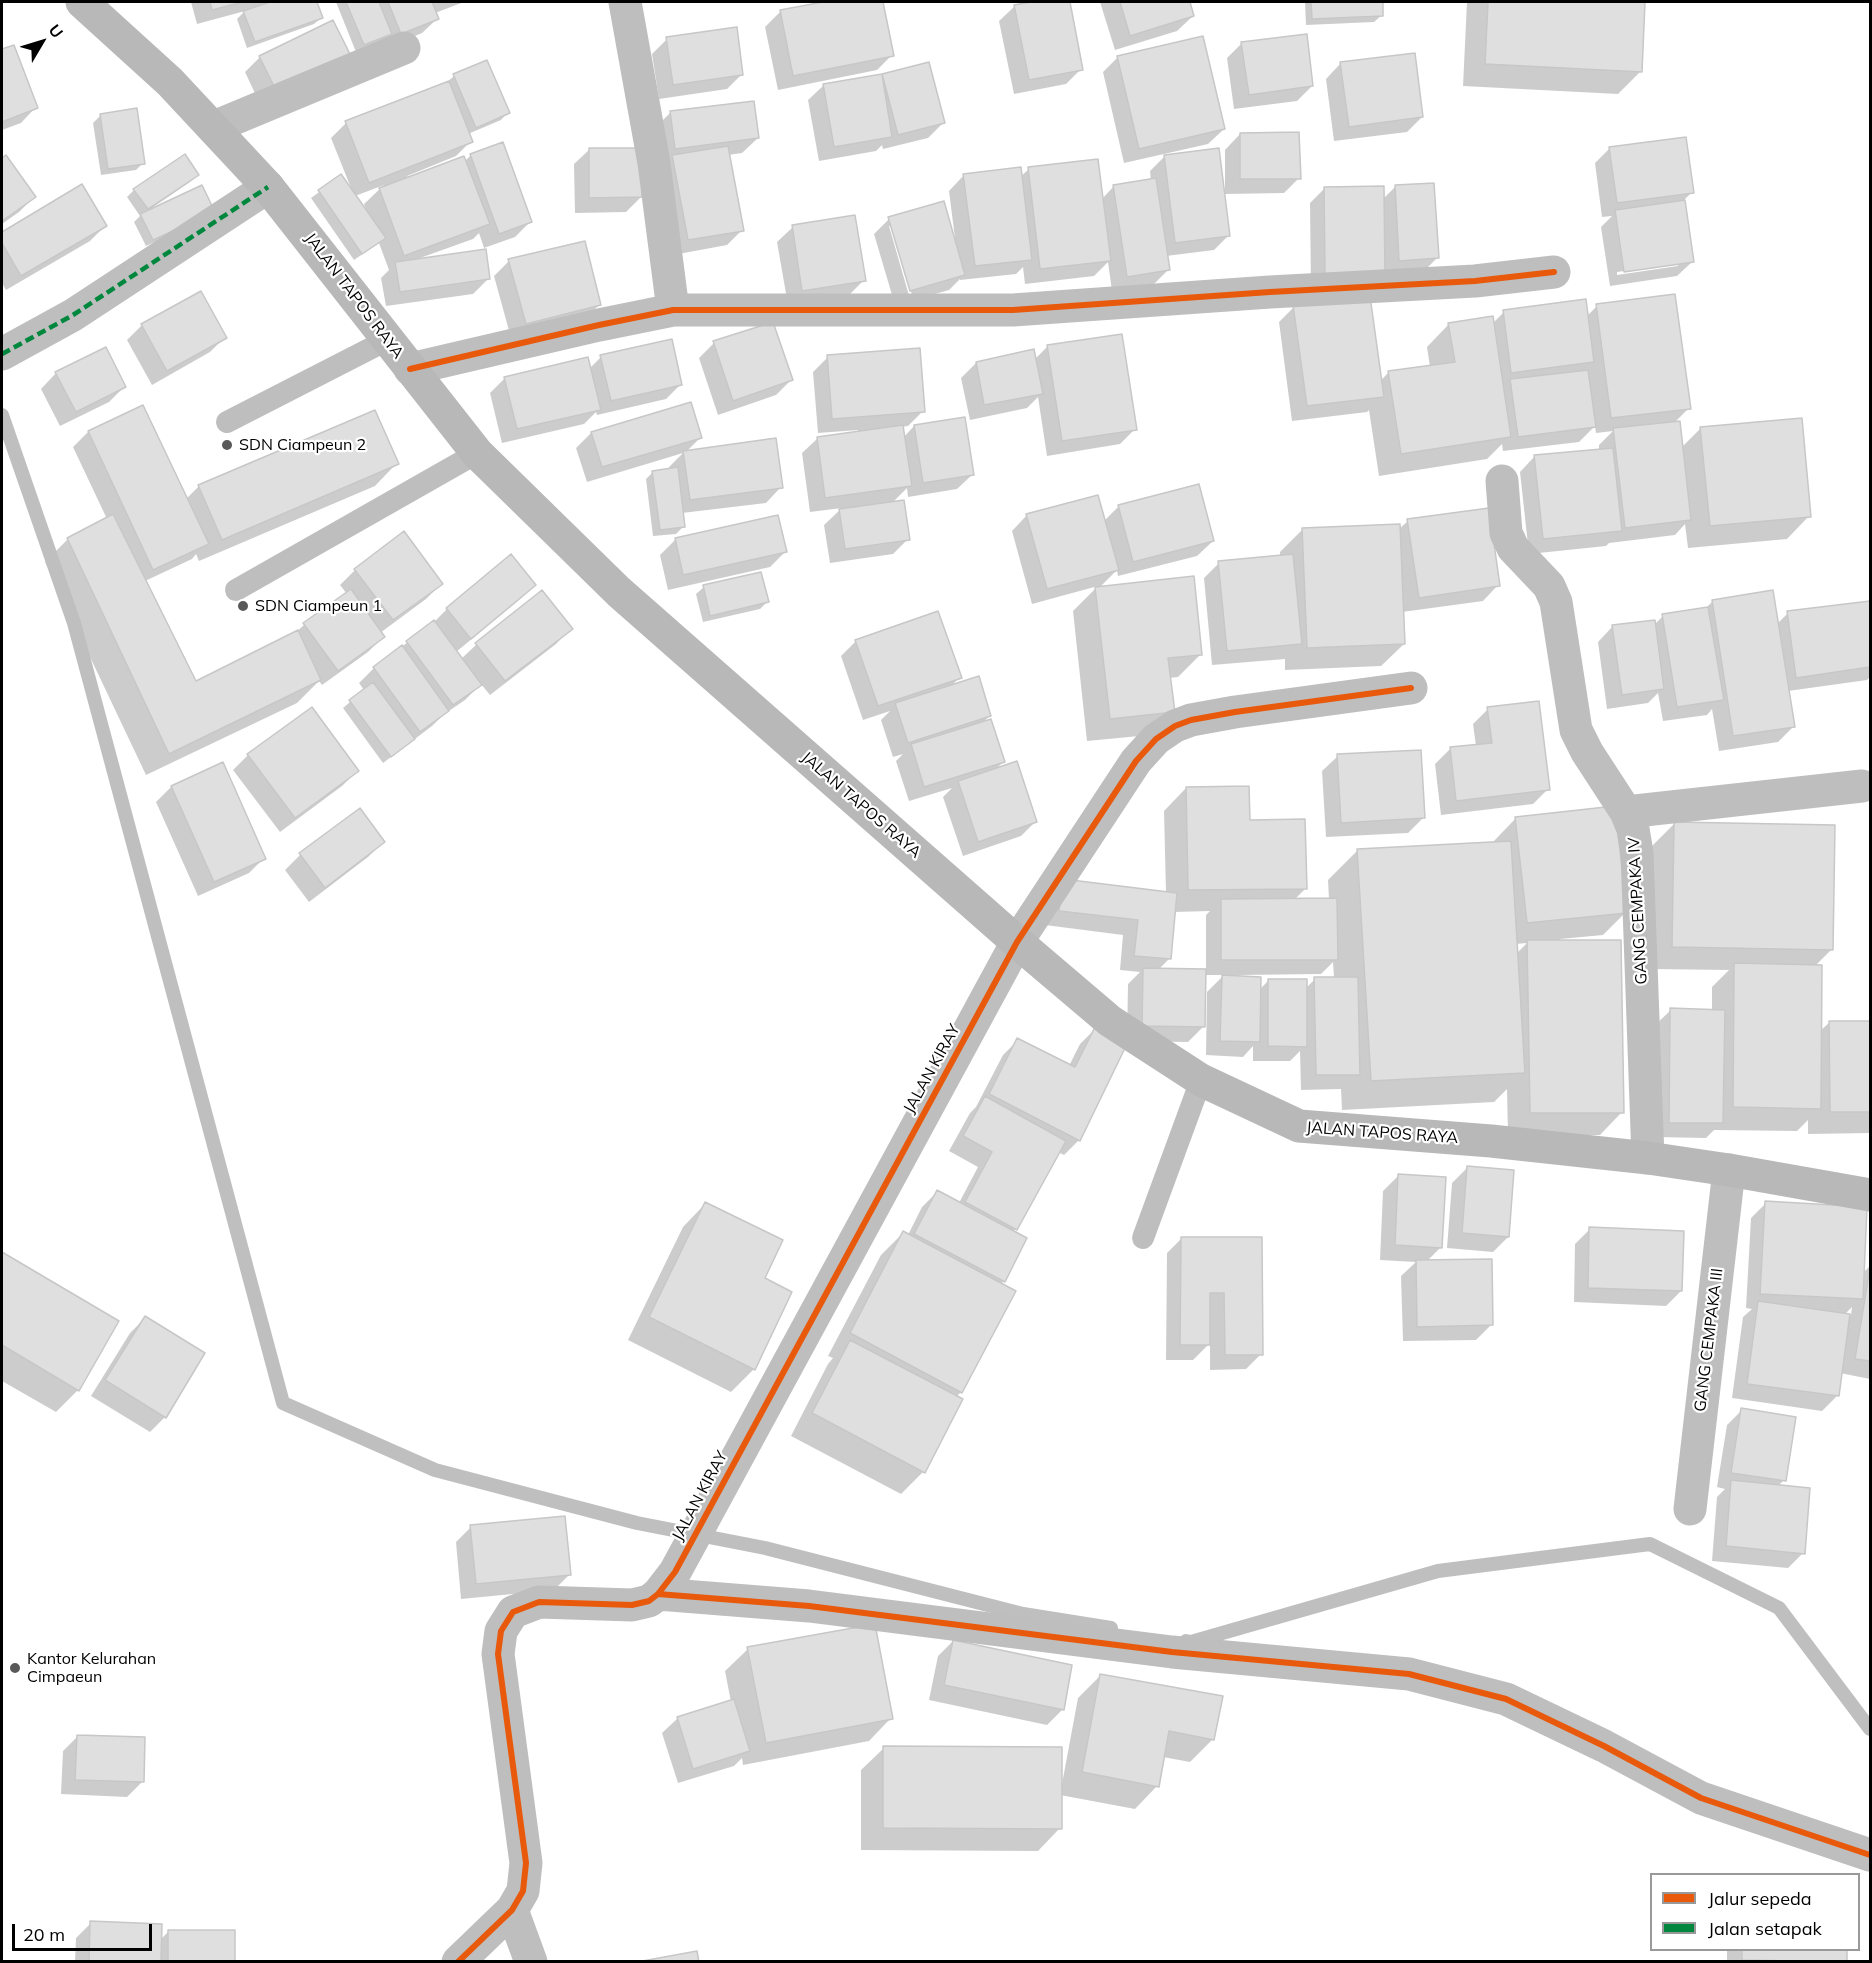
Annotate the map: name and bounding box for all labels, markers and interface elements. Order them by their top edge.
north arrow [12,12,72,72]
text: U [45,20,68,42]
street label: JALAN TAPOS RAYA [300,229,408,363]
place label: SDN Ciampeun 2 [239,435,366,455]
marker: SDN Ciampeun 2 [220,438,234,452]
place label: SDN Ciampeun 1 [255,596,382,616]
marker: SDN Ciampeun 1 [236,599,250,613]
street label: JALAN TAPOS RAYA [797,748,925,862]
street label: GANG CEMPAKA IV [1625,837,1651,985]
street label: JALAN KIRAY [900,1021,964,1117]
street label: JALAN TAPOS RAYA [1305,1118,1459,1148]
street label: GANG CEMPAKA III [1691,1267,1727,1413]
street label: JALAN KIRAY [668,1448,732,1544]
place label: Kantor Kelurahan Cimpaeun [27,1649,156,1687]
marker: Kantor Kelurahan Cimpaeun [8,1661,22,1675]
legend [1650,1873,1860,1951]
text: Jalur sepeda [1708,1887,1812,1910]
scale bar [15,1912,154,1950]
text: Jalan setapak [1708,1917,1822,1940]
text: 20 m [23,1923,65,1946]

